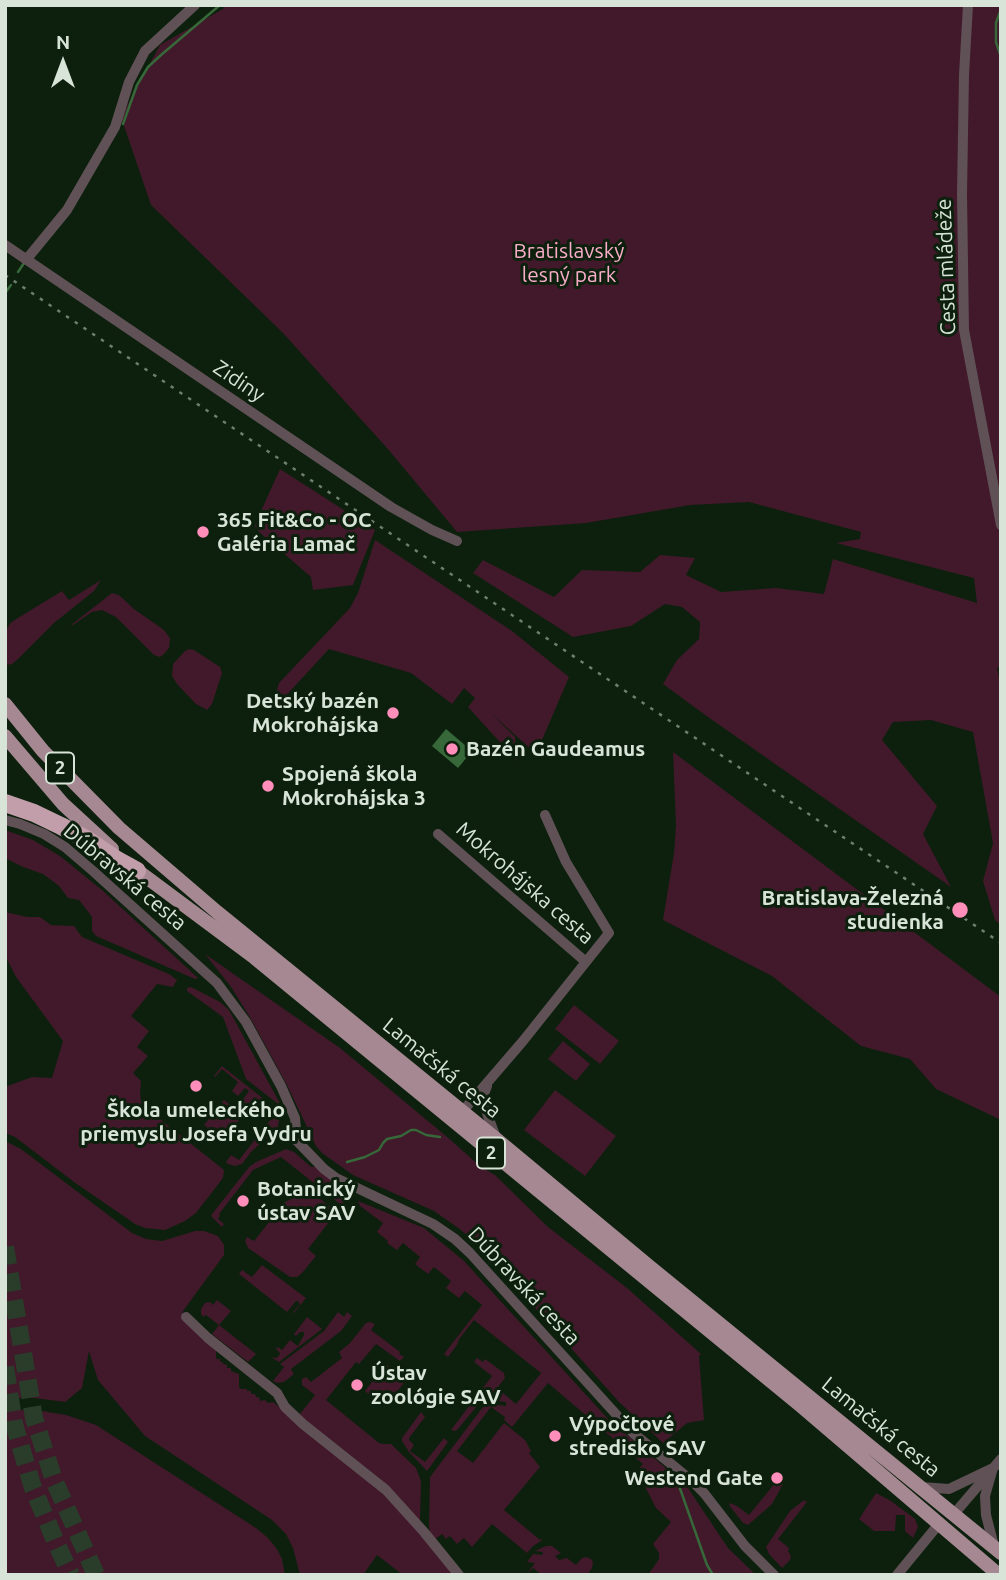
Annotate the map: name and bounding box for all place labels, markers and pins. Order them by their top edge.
place label: 365 Fit&Co - OC Galéria Lamač [217,507,371,557]
marker: 365 Fit&Co - OC Galéria Lamač [195,524,211,540]
place label: Detský bazén Mokrohájska [246,688,379,738]
marker: Detský bazén Mokrohájska [385,705,401,721]
place label: Bazén Gaudeamus [466,736,645,762]
marker: Bazén Gaudeamus [444,741,460,757]
place label: Spojená škola Mokrohájska 3 [282,761,426,811]
marker: Spojená škola Mokrohájska 3 [260,778,276,794]
place label: Bratislava-Železná studienka [761,885,944,935]
marker: Bratislava-Železná studienka [950,900,970,920]
marker: Škola umeleckého priemyslu Josefa Vydru [188,1078,204,1094]
place label: Škola umeleckého priemyslu Josefa Vydru [80,1097,312,1147]
place label: Botanický ústav SAV [257,1176,355,1226]
marker: Botanický ústav SAV [235,1193,251,1209]
place label: Ústav zoológie SAV [371,1360,501,1410]
marker: Ústav zoológie SAV [349,1377,365,1393]
place label: Výpočtové stredisko SAV [569,1411,706,1461]
marker: Výpočtové stredisko SAV [547,1428,563,1444]
place label: Westend Gate [624,1465,763,1491]
marker: Westend Gate [769,1470,785,1486]

